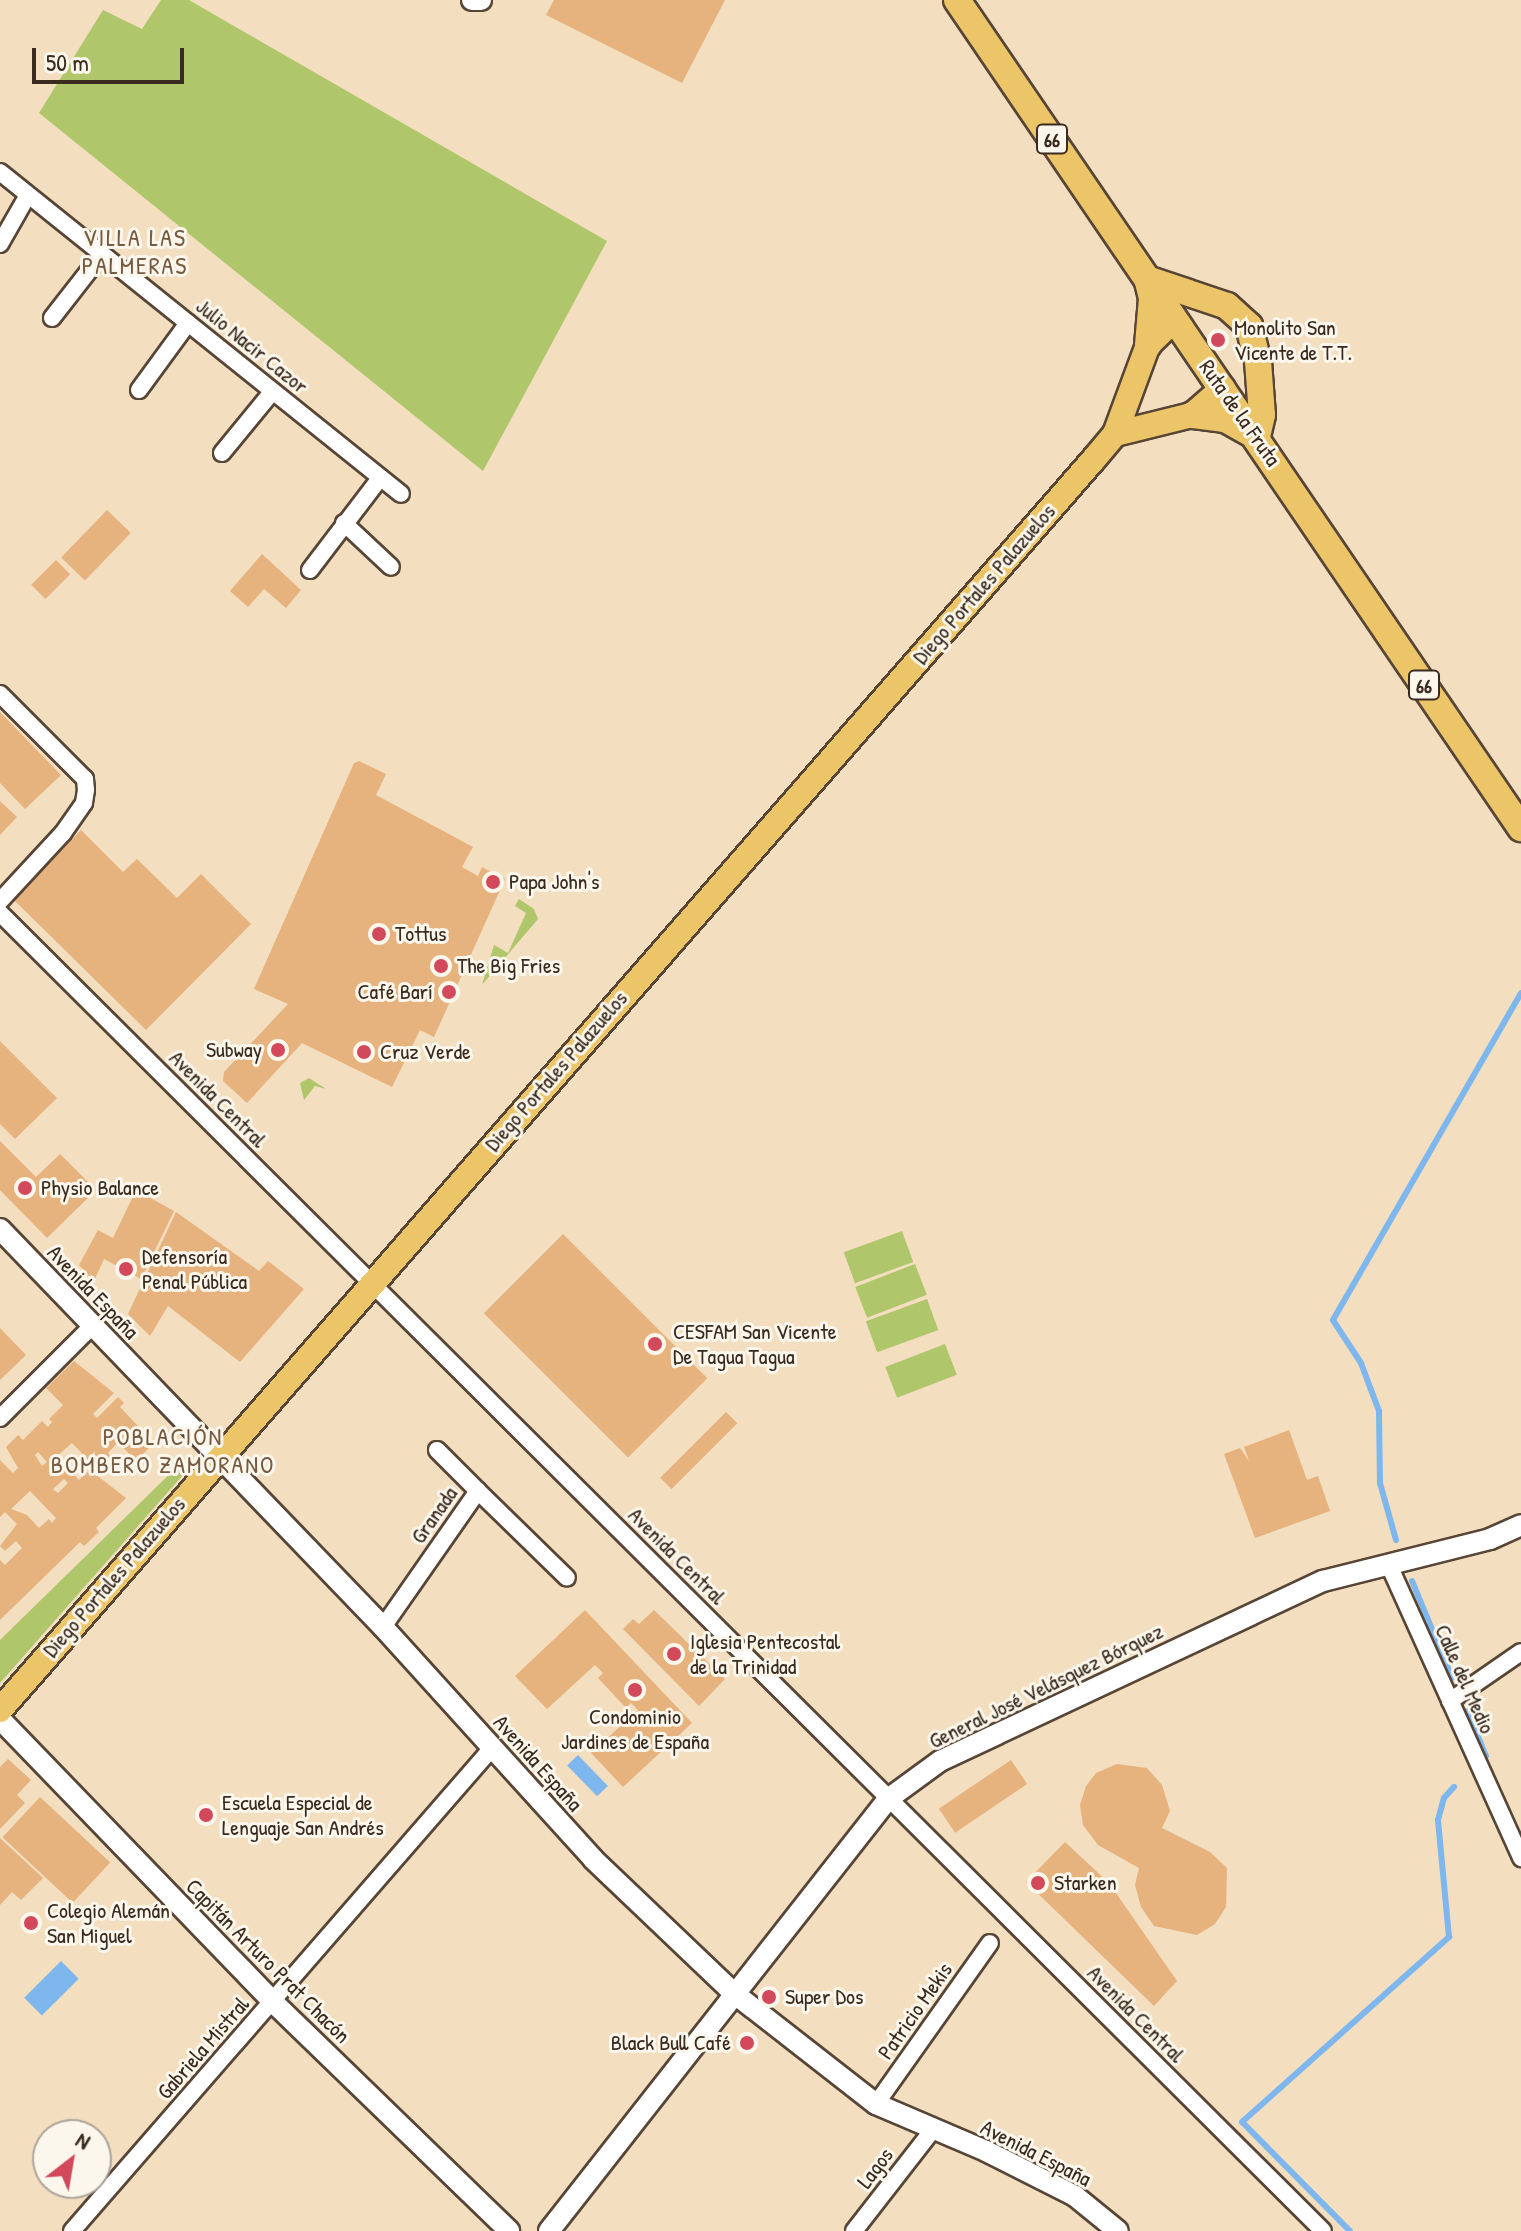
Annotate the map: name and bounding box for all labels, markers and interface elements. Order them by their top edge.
scale bar [36,32,188,82]
text: 50 m [46,46,89,78]
road number: 66 [1036,123,1068,155]
district label: VILLA LAS PALMERAS [82,224,188,280]
street label: Julio Nacir Cazor [191,293,313,399]
place label: Monolito San Vicente de T.T. [1234,314,1352,366]
marker: Monolito San Vicente de T.T. [1209,331,1227,349]
street label: Ruta de la Fruta [1194,355,1286,471]
street label: Diego Portales Palazuelos [907,498,1061,670]
road number: 66 [1408,669,1440,701]
place label: Papa John's [509,869,600,895]
marker: Papa John's [484,873,502,891]
place label: Tottus [395,921,447,947]
marker: Tottus [370,925,388,943]
place label: The Big Fries [457,953,560,979]
marker: The Big Fries [432,957,450,975]
place label: Café Barí [357,979,433,1005]
marker: Café Barí [440,983,458,1001]
street label: Diego Portales Palazuelos [479,985,633,1157]
place label: Subway [206,1037,262,1063]
place label: Cruz Verde [380,1039,471,1065]
marker: Subway [269,1041,287,1059]
marker: Cruz Verde [355,1043,373,1061]
street label: Avenida Central [164,1045,272,1153]
place label: Physio Balance [41,1175,159,1201]
marker: Physio Balance [16,1179,34,1197]
street label: Avenida España [42,1240,144,1344]
place label: Defensoría Penal Pública [142,1243,247,1294]
marker: Defensoría Penal Pública [117,1260,135,1278]
place label: CESFAM San Vicente De Tagua Tagua [673,1318,837,1370]
marker: CESFAM San Vicente De Tagua Tagua [644,1333,666,1355]
district label: POBLACIÓN BOMBERO ZAMORANO [51,1423,275,1479]
street label: Granada [405,1481,463,1549]
street label: Diego Portales Palazuelos [37,1491,191,1663]
street label: Avenida Central [623,1502,731,1610]
street label: General José Velásquez Bórquez [925,1618,1167,1754]
street label: Calle del Medio [1429,1620,1501,1738]
place label: Iglesia Pentecostal de la Trinidad [690,1628,840,1680]
marker: Iglesia Pentecostal de la Trinidad [665,1645,683,1663]
marker: Condominio Jardines de España [626,1681,644,1699]
place label: Condominio Jardines de España [561,1703,709,1754]
street label: Avenida España [488,1709,588,1817]
place label: Escuela Especial de Lenguaje San Andrés [222,1789,384,1840]
marker: Escuela Especial de Lenguaje San Andrés [197,1806,215,1824]
place label: Starken [1054,1870,1117,1896]
street label: Capitán Arturo Prat Chacón [180,1873,356,2049]
marker: Starken [1029,1874,1047,1892]
place label: Colegio Alemán San Miguel [47,1897,170,1948]
marker: Colegio Alemán San Miguel [22,1914,40,1932]
street label: Patricio Mekis [872,1958,958,2064]
street label: Avenida Central [1082,1960,1190,2068]
place label: Super Dos [785,1984,863,2010]
marker: Super Dos [760,1988,778,2006]
street label: Gabriela Mistral [151,1991,255,2105]
place label: Black Bull Café [611,2030,731,2056]
marker: Black Bull Café [738,2034,756,2052]
street label: Avenida España [976,2114,1096,2192]
north arrow [32,2119,112,2199]
text: N [71,2124,96,2156]
street label: Lagos [851,2143,899,2193]

